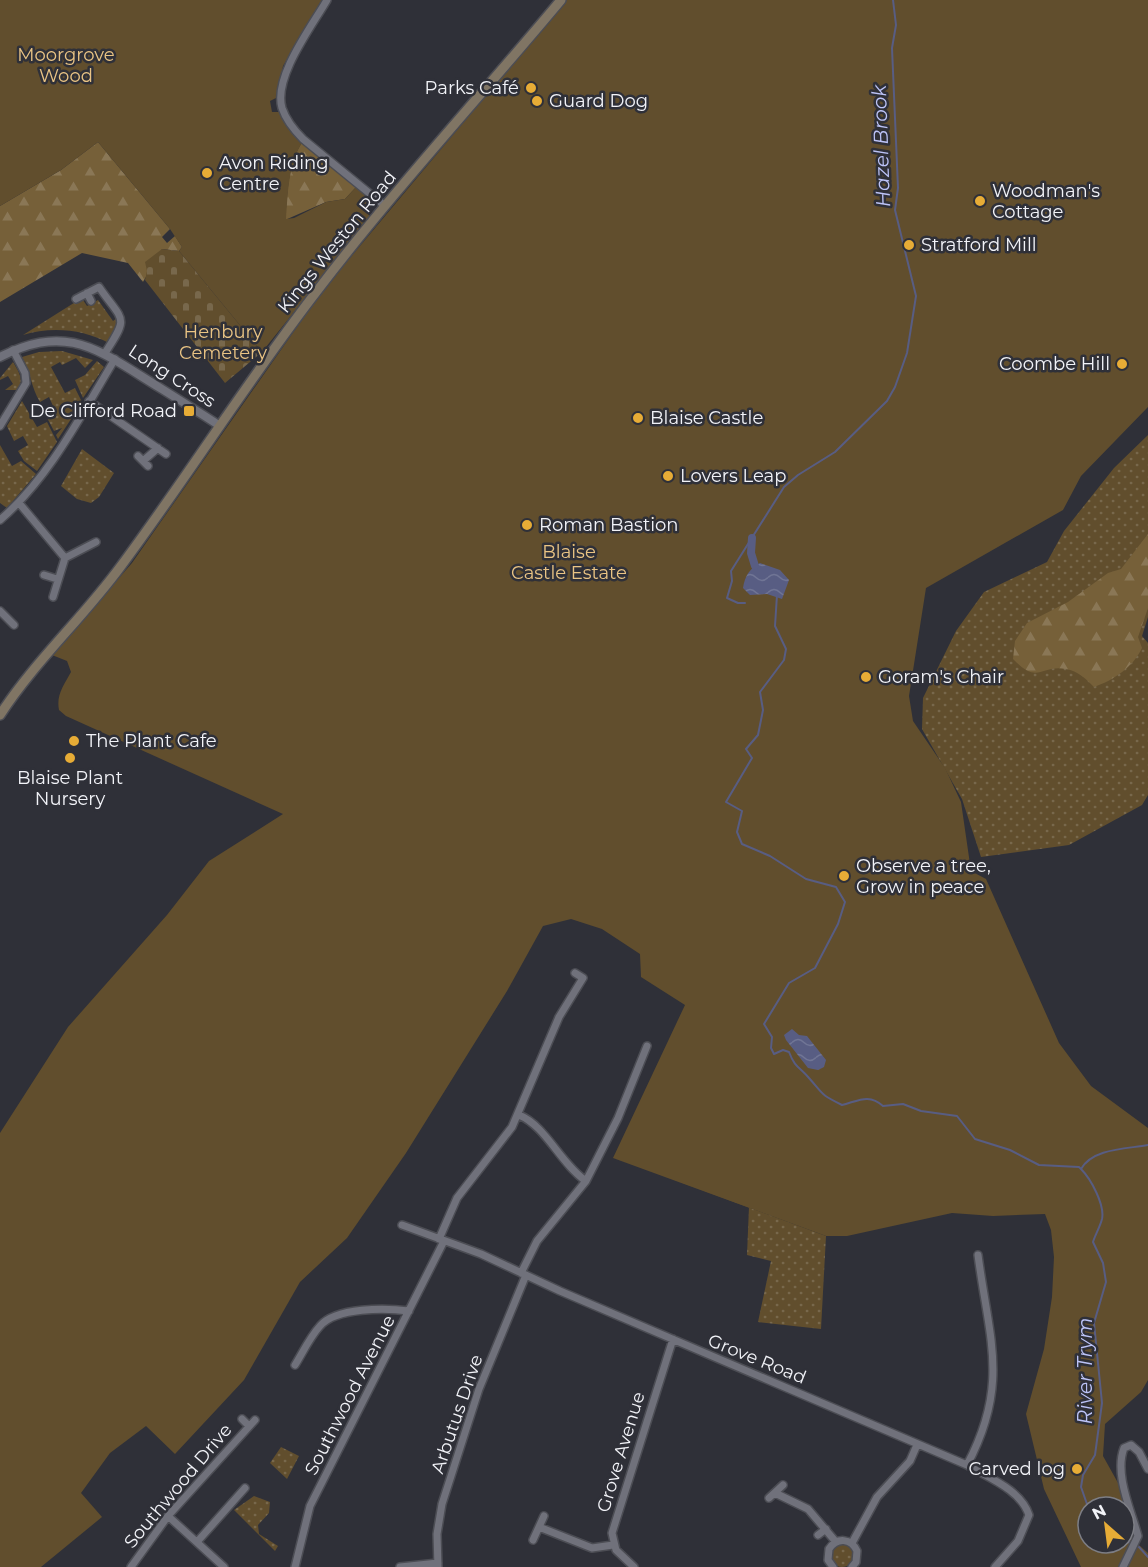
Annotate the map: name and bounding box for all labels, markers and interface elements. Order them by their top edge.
park label: Moorgrove Wood [17,44,115,87]
place label: Parks Café [425,77,519,99]
marker: Parks Café [524,81,538,95]
water label: Hazel Brook [867,83,895,208]
place label: Guard Dog [549,90,648,112]
marker: Guard Dog [530,94,544,108]
place label: Avon Riding Centre [219,152,329,195]
marker: Avon Riding Centre [200,166,214,180]
street label: Kings Weston Road [273,166,401,318]
place label: Woodman's Cottage [992,180,1100,223]
marker: Woodman's Cottage [973,194,987,208]
place label: Stratford Mill [921,234,1037,256]
marker: Stratford Mill [902,238,916,252]
park label: Henbury Cemetery [179,321,267,364]
street label: Long Cross [124,340,220,412]
place label: Coombe Hill [999,353,1110,375]
marker: Coombe Hill [1115,357,1129,371]
place label: De Clifford Road [30,400,177,422]
marker: De Clifford Road [182,404,196,418]
place label: Blaise Castle [650,407,763,429]
marker: Blaise Castle [631,411,645,425]
place label: Lovers Leap [680,465,786,487]
marker: Lovers Leap [661,469,675,483]
place label: Roman Bastion [539,514,678,536]
marker: Roman Bastion [520,518,534,532]
park label: Blaise Castle Estate [511,541,627,584]
place label: Goram's Chair [878,666,1004,688]
marker: Goram's Chair [859,670,873,684]
place label: The Plant Cafe [86,730,217,752]
marker: The Plant Cafe [67,734,81,748]
marker: Blaise Plant Nursery [63,751,77,765]
place label: Blaise Plant Nursery [17,767,123,810]
place label: Observe a tree, Grow in peace [856,855,991,898]
marker: Observe a tree, Grow in peace [837,869,851,883]
street label: Southwood Avenue [300,1311,400,1479]
water label: River Trym [1073,1318,1097,1424]
street label: Grove Road [705,1329,809,1389]
street label: Arbutus Drive [426,1352,488,1476]
street label: Grove Avenue [592,1389,650,1515]
street label: Southwood Drive [119,1419,237,1553]
place label: Carved log [969,1458,1065,1480]
marker: Carved log [1070,1462,1084,1476]
north arrow [1076,1495,1136,1555]
text: N [1089,1501,1109,1524]

